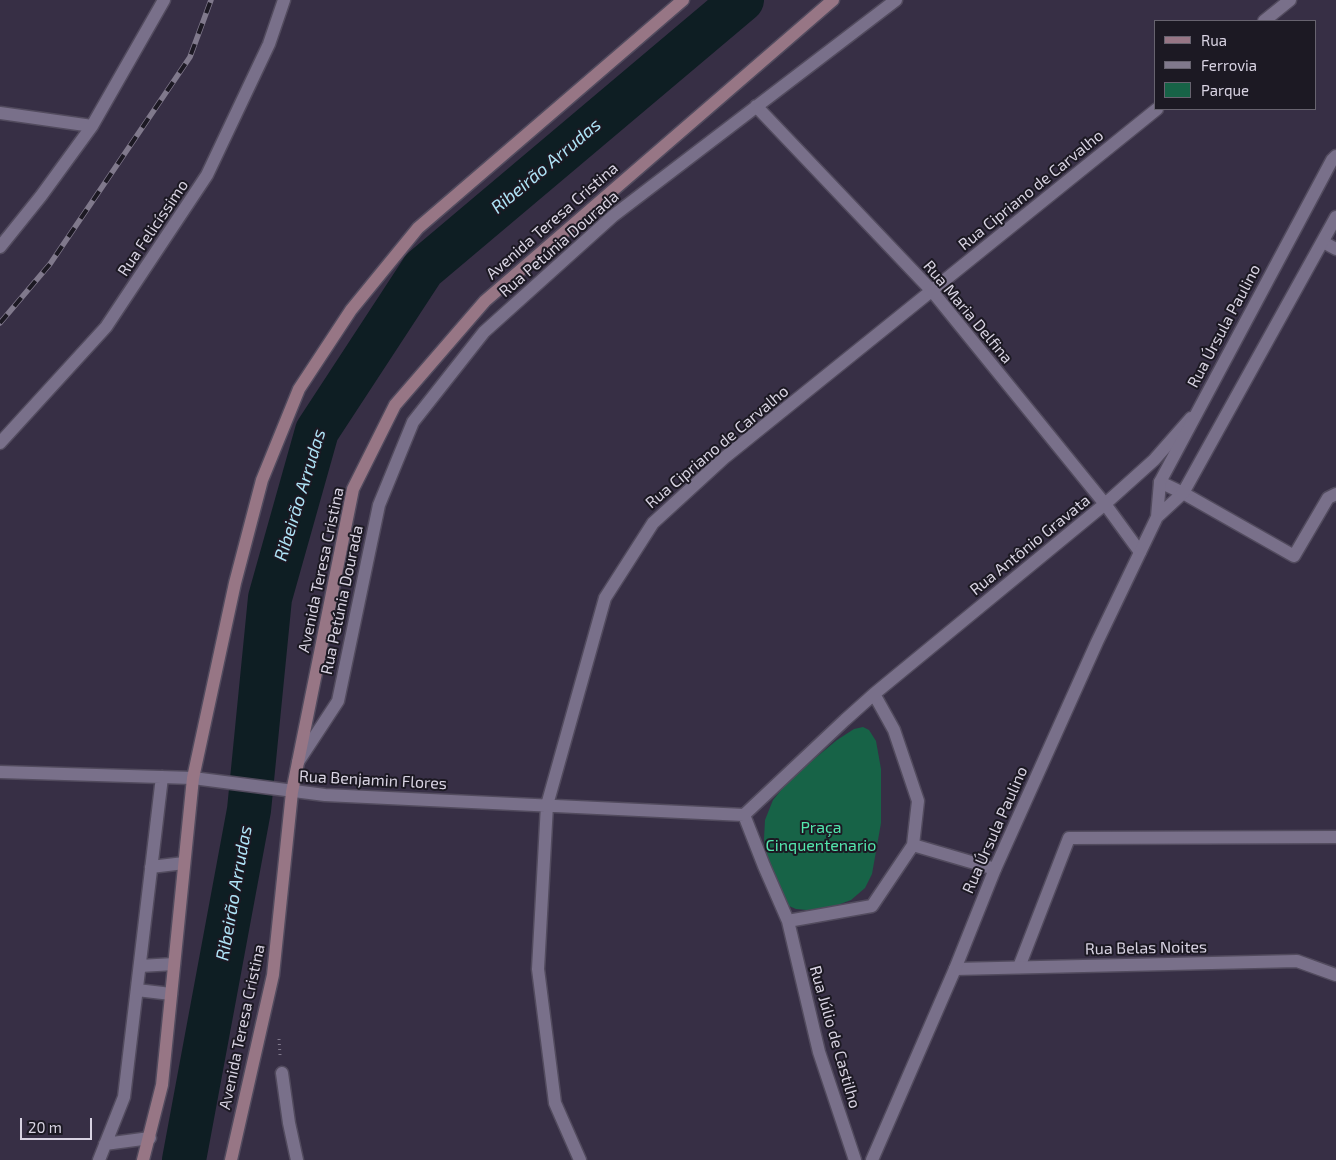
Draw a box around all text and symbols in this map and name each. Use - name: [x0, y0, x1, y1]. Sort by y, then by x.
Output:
- legend: [1154, 20, 1316, 110]
- text: Rua: [1201, 31, 1227, 49]
- text: Ferrovia: [1201, 56, 1257, 74]
- text: Parque: [1201, 81, 1249, 99]
- water label: Ribeirão Arrudas: [487, 114, 605, 218]
- street label: Rua Cipriano de Carvalho: [955, 126, 1107, 254]
- street label: Avenida Teresa Cristina: [482, 158, 622, 284]
- street label: Rua Felicíssimo: [114, 176, 192, 280]
- street label: Rua Petúnia Dourada: [495, 187, 623, 301]
- street label: Rua Maria Delfina: [919, 257, 1017, 367]
- street label: Rua Úrsula Paulino: [1183, 261, 1265, 391]
- street label: Rua Cipriano de Carvalho: [642, 382, 792, 512]
- water label: Ribeirão Arrudas: [270, 426, 330, 564]
- street label: Avenida Teresa Cristina: [294, 486, 348, 654]
- street label: Rua Antônio Gravata: [966, 491, 1094, 599]
- street label: Rua Petúnia Dourada: [317, 524, 367, 676]
- street label: Rua Úrsula Paulino: [958, 763, 1032, 897]
- street label: Rua Benjamin Flores: [299, 767, 447, 793]
- park label: Praça Cinquentenario: [766, 818, 876, 856]
- water label: Ribeirão Arrudas: [211, 824, 257, 962]
- street label: Rua Belas Noites: [1085, 937, 1207, 959]
- street label: Avenida Teresa Cristina: [215, 943, 269, 1111]
- street label: Rua Júlio de Castilho: [805, 963, 865, 1111]
- scale bar: [22, 1108, 95, 1140]
- text: 20 m: [28, 1118, 62, 1136]

